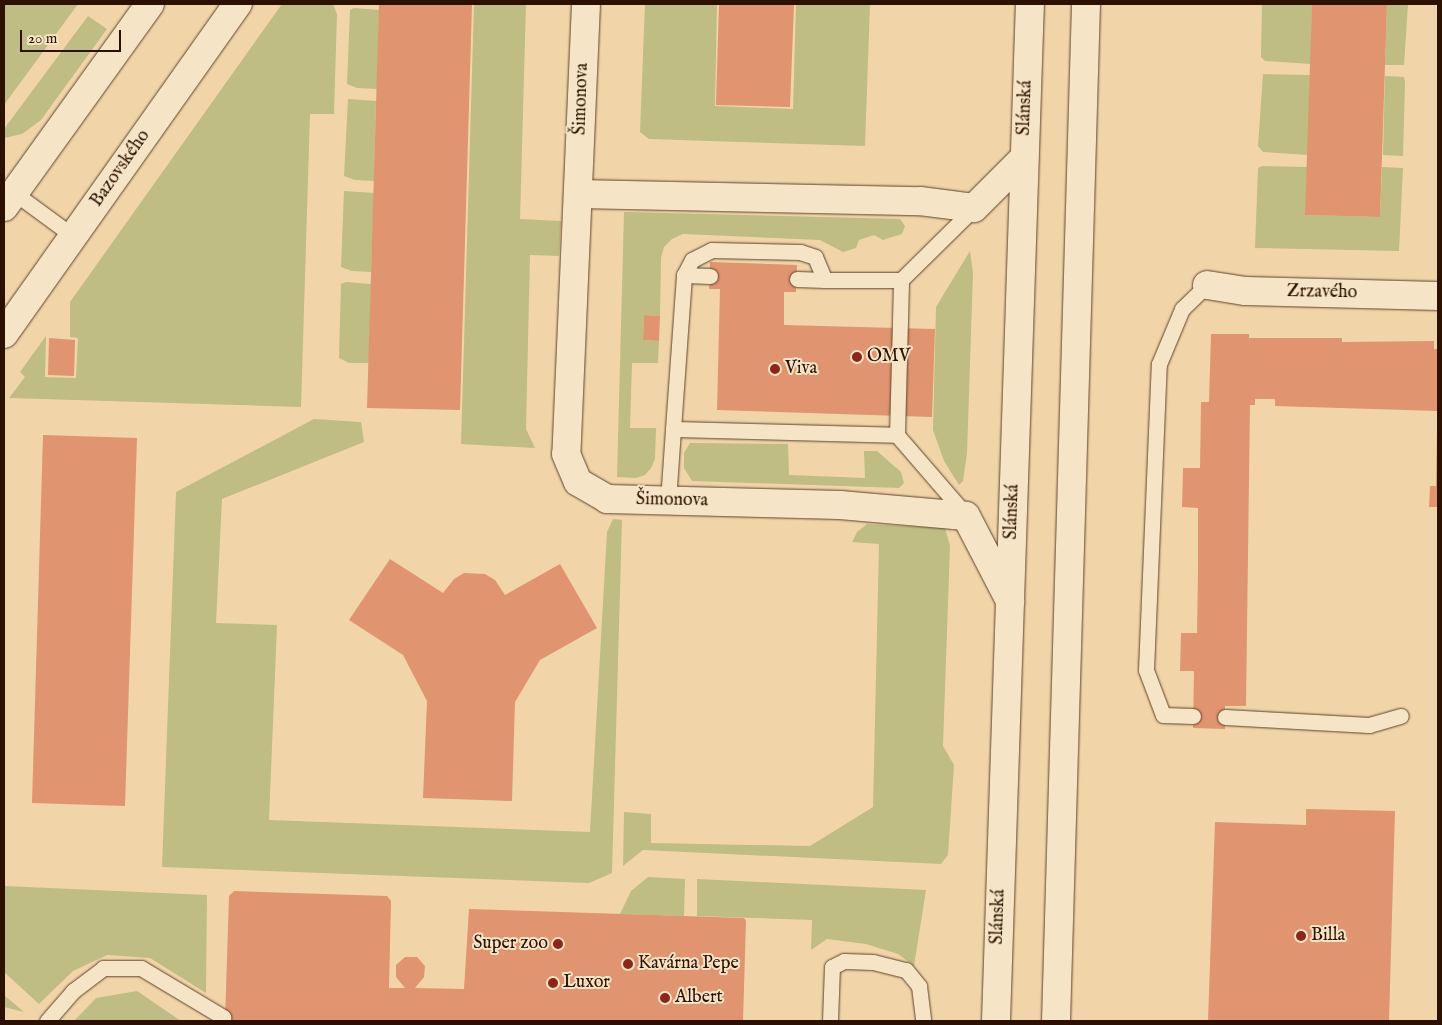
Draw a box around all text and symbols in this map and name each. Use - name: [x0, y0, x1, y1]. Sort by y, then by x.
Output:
- scale bar: [22, 20, 124, 52]
- text: 20 m: [28, 29, 57, 48]
- street label: Šimonova: [570, 62, 594, 136]
- street label: Slánská: [1014, 80, 1038, 136]
- street label: Bazovského: [87, 126, 155, 212]
- street label: Zrzavého: [1287, 282, 1357, 304]
- place label: OMV: [867, 346, 910, 368]
- marker: OMV: [851, 351, 863, 363]
- place label: Viva: [785, 358, 817, 380]
- marker: Viva: [769, 363, 781, 375]
- street label: Slánská: [1001, 484, 1025, 540]
- street label: Šimonova: [636, 490, 708, 512]
- street label: Slánská: [987, 889, 1011, 945]
- place label: Billa: [1311, 925, 1345, 947]
- marker: Billa: [1295, 930, 1307, 942]
- place label: Super zoo: [473, 933, 548, 955]
- marker: Super zoo: [552, 938, 564, 950]
- place label: Kavárna Pepe: [638, 953, 739, 975]
- marker: Kavárna Pepe: [622, 958, 634, 970]
- place label: Luxor: [563, 972, 610, 994]
- marker: Luxor: [547, 977, 559, 989]
- place label: Albert: [675, 987, 723, 1009]
- marker: Albert: [659, 992, 671, 1004]

